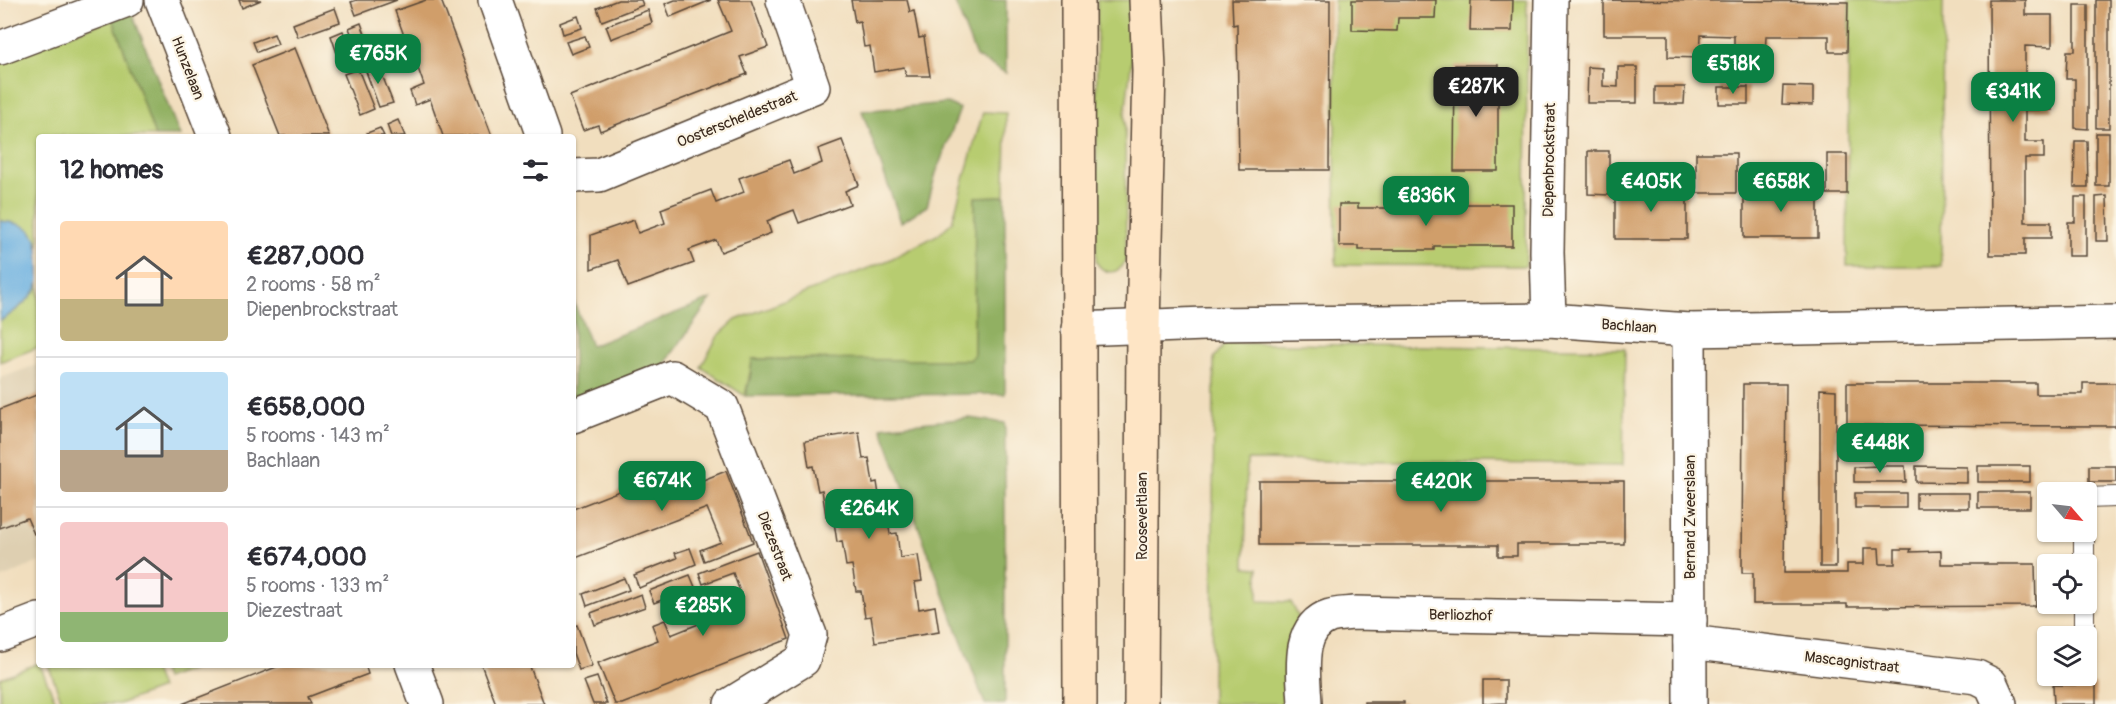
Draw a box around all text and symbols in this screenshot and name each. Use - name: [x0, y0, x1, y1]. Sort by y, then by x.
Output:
- street label: Hunzelaan: [167, 34, 208, 103]
- pin: €765K: [336, 34, 420, 85]
- text: €765K: [349, 41, 407, 66]
- pin: €518K: [1691, 44, 1775, 95]
- text: €518K: [1706, 51, 1760, 76]
- pin: €287K: [1434, 67, 1518, 118]
- pin: €341K: [1971, 72, 2055, 123]
- text: €287K: [1447, 74, 1505, 99]
- text: €341K: [1985, 79, 2041, 104]
- street label: Oosterscheldestraat: [674, 86, 801, 152]
- street label: Diepenbrockstraat: [1539, 102, 1560, 217]
- text: 12 homes: [60, 154, 163, 186]
- icon: filters: [519, 154, 552, 187]
- pin: €405K: [1609, 162, 1693, 213]
- pin: €658K: [1739, 162, 1823, 213]
- text: €405K: [1620, 169, 1682, 194]
- text: €658K: [1752, 169, 1810, 194]
- pin: €836K: [1384, 176, 1468, 227]
- text: €836K: [1397, 183, 1455, 208]
- text: €287,000: [246, 240, 364, 272]
- icon: home: [108, 245, 180, 317]
- text: 2 rooms · 58 m²: [246, 272, 381, 297]
- text: Diepenbrockstraat: [246, 297, 398, 322]
- street label: Bachlaan: [1601, 315, 1657, 338]
- text: €658,000: [246, 391, 365, 423]
- icon: home: [108, 396, 180, 468]
- text: 5 rooms · 143 m²: [246, 423, 390, 448]
- pin: €448K: [1838, 423, 1922, 474]
- text: €448K: [1851, 430, 1909, 455]
- text: Bachlaan: [246, 448, 320, 473]
- street label: Bernard Zweerslaan: [1681, 455, 1700, 579]
- pin: €674K: [620, 461, 704, 512]
- pin: €420K: [1399, 462, 1483, 513]
- text: €674K: [633, 468, 691, 493]
- text: €420K: [1410, 469, 1472, 494]
- street label: Rooseveltlaan: [1133, 472, 1152, 560]
- north arrow: [2037, 482, 2097, 542]
- map controls: [2037, 482, 2097, 686]
- pin: €264K: [827, 489, 911, 540]
- text: €264K: [839, 496, 899, 521]
- street label: Diezestraat: [753, 509, 797, 584]
- text: €674,000: [246, 541, 367, 573]
- icon: home: [108, 546, 180, 618]
- button: locate: [2037, 554, 2097, 614]
- text: 5 rooms · 133 m²: [246, 573, 389, 598]
- pin: €285K: [661, 586, 745, 637]
- text: €285K: [674, 593, 732, 618]
- text: Diezestraat: [246, 598, 342, 623]
- street label: Berliozhof: [1429, 605, 1493, 626]
- button: layers: [2037, 626, 2097, 686]
- street label: Mascagnistraat: [1803, 647, 1901, 678]

